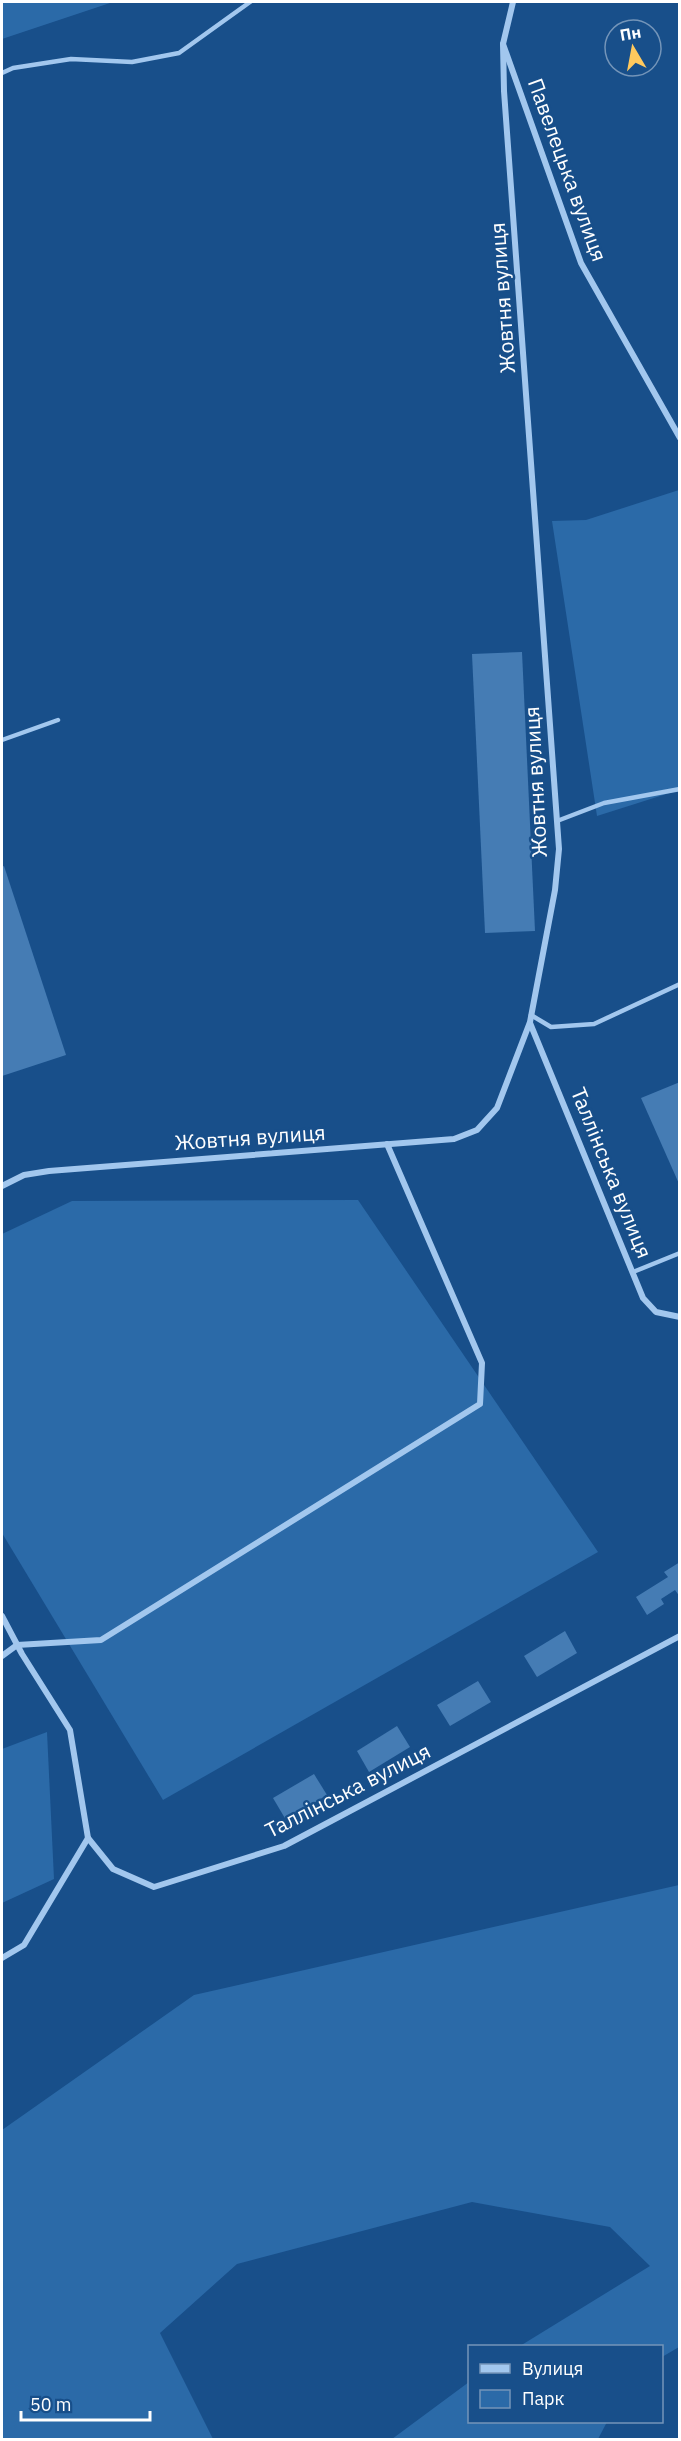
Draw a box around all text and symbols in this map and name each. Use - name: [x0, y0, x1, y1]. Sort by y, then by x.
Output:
- north arrow: [603, 18, 663, 78]
- text: Пн: [618, 22, 643, 45]
- street label: Павелецька вулиця: [522, 74, 614, 265]
- street label: Жовтня вулиця: [483, 222, 521, 375]
- street label: Жовтня вулиця: [517, 706, 553, 858]
- street label: Таллінська вулиця: [565, 1083, 659, 1262]
- street label: Жовтня вулиця: [173, 1118, 326, 1156]
- street label: Таллінська вулиця: [260, 1736, 435, 1844]
- legend: [468, 2345, 663, 2423]
- text: Вулиця: [522, 2357, 583, 2380]
- scale bar: [21, 2384, 150, 2422]
- text: Парк: [522, 2387, 565, 2410]
- text: 50 m: [30, 2393, 72, 2416]

